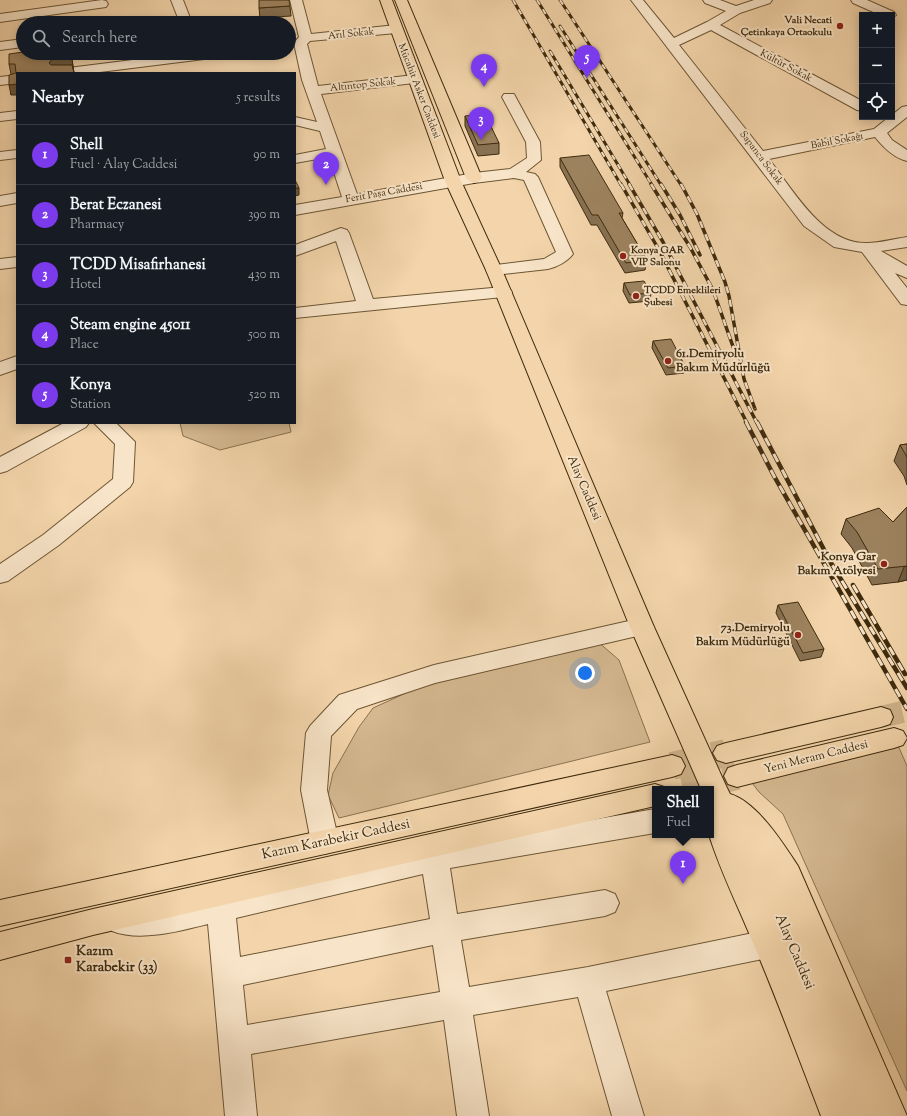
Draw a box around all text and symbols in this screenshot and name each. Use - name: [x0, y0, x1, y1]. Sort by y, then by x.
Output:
- map controls: [859, 12, 895, 120]
- button: +: [859, 12, 895, 48]
- place label: Vali Necati Çetinkaya Ortaokulu: [741, 13, 832, 40]
- search box: [16, 16, 296, 60]
- marker: Vali Necati Çetinkaya Ortaokulu: [835, 21, 845, 31]
- street label: Arıl Sokak: [327, 24, 375, 44]
- icon: search: [30, 27, 52, 49]
- text: Search here: [62, 28, 137, 49]
- street label: Mücahit Asker Caddesi: [394, 41, 444, 141]
- pin: 5: [574, 45, 600, 78]
- street label: Kültür Sokak: [757, 46, 815, 86]
- button: −: [859, 48, 895, 84]
- pin: 4: [471, 54, 497, 87]
- street label: Altıntop Sokak: [329, 74, 397, 96]
- button: locate: [859, 84, 895, 120]
- text: Nearby: [32, 86, 84, 110]
- text: 5 results: [236, 89, 280, 107]
- pin: 3: [468, 107, 494, 140]
- street label: Sapanca Sokak: [736, 128, 787, 189]
- street label: Babil Sokağı: [810, 129, 865, 153]
- text: Shell: [70, 135, 103, 156]
- text: 1: [43, 146, 47, 164]
- text: 90 m: [253, 146, 280, 164]
- pin: 2: [313, 152, 339, 185]
- text: Fuel · Alay Caddesi: [70, 156, 178, 174]
- street label: Ferit Paşa Caddesi: [344, 179, 424, 207]
- text: Berat Eczanesi: [70, 195, 161, 216]
- text: 2: [42, 206, 48, 224]
- text: 390 m: [248, 206, 280, 224]
- text: Pharmacy: [70, 216, 124, 234]
- place label: Konya GAR VIP Salonu: [630, 243, 685, 270]
- marker: Konya GAR VIP Salonu: [618, 251, 628, 261]
- text: TCDD Misafirhanesi: [70, 255, 206, 276]
- text: 3: [42, 266, 48, 284]
- text: 430 m: [248, 266, 280, 284]
- text: Hotel: [70, 276, 101, 294]
- place label: TCDD Emeklileri Şubesi: [643, 283, 721, 310]
- marker: TCDD Emeklileri Şubesi: [631, 291, 641, 301]
- text: Steam engine 45011: [70, 315, 190, 336]
- text: 4: [42, 326, 48, 344]
- text: 500 m: [248, 326, 280, 344]
- text: Place: [70, 336, 99, 354]
- place label: 61.Demiryolu Bakım Müdürlüğü: [675, 345, 770, 377]
- marker: 61.Demiryolu Bakım Müdürlüğü: [663, 356, 673, 366]
- text: Konya: [70, 375, 111, 396]
- text: 5: [43, 386, 47, 404]
- text: 520 m: [249, 386, 280, 404]
- text: Station: [70, 396, 111, 414]
- street label: Alay Caddesi: [562, 453, 606, 524]
- place label: Konya Gar Bakım Atölyesi: [797, 548, 877, 580]
- marker: Konya Gar Bakım Atölyesi: [879, 559, 889, 569]
- place label: 73.Demiryolu Bakım Müdürlüğü: [695, 619, 790, 651]
- marker: 73.Demiryolu Bakım Müdürlüğü: [793, 630, 803, 640]
- your location: [575, 663, 595, 683]
- street label: Yeni Meram Caddesi: [762, 735, 871, 779]
- popup: [652, 786, 714, 838]
- text: Shell: [667, 793, 699, 814]
- text: Fuel: [667, 814, 691, 832]
- street label: Kazım Karabekir Caddesi: [260, 815, 412, 865]
- pin: 1: [670, 851, 696, 884]
- street label: Alay Caddesi: [769, 911, 819, 993]
- place label: Kazım Karabekir (33): [76, 942, 158, 978]
- marker: Kazım Karabekir (33): [63, 955, 73, 965]

